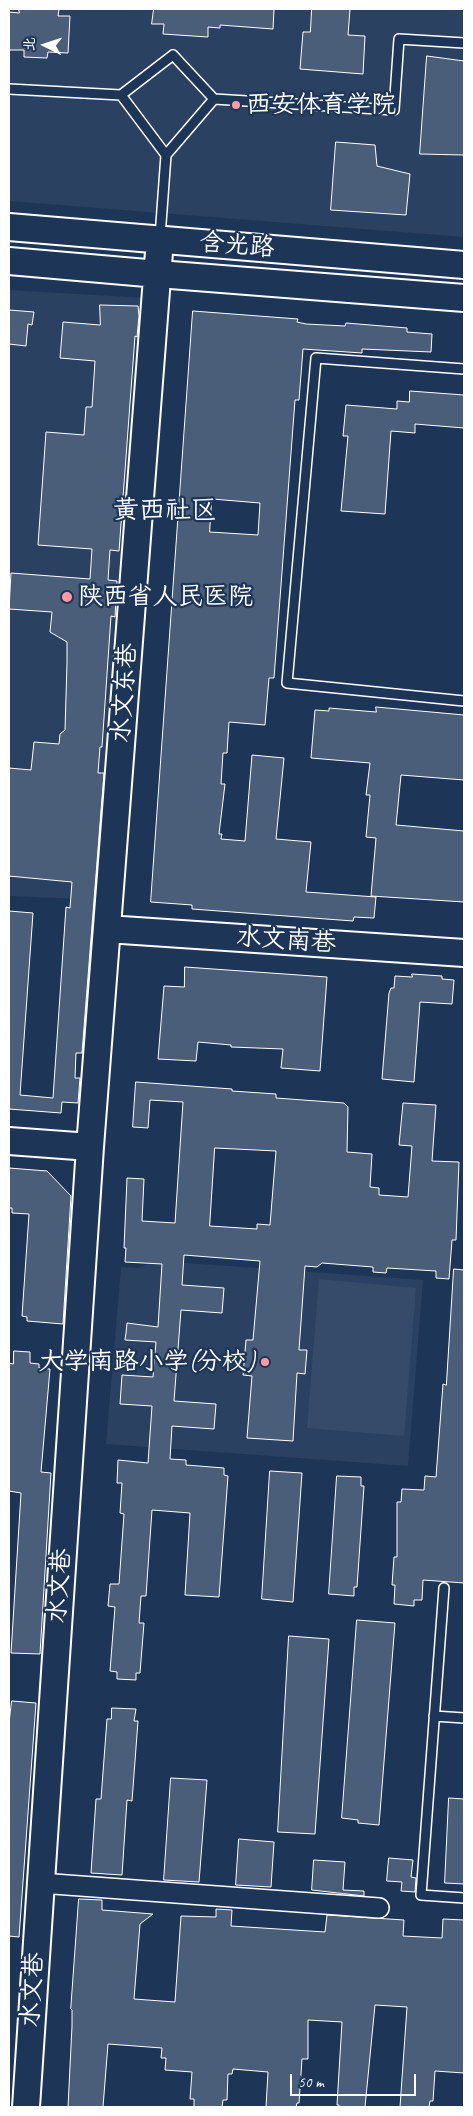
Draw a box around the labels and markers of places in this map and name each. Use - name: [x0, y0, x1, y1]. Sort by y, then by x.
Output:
- place label: 西安体育学院: [246, 90, 396, 120]
- marker: 西安体育学院: [230, 99, 242, 111]
- place label: 陕西省人民医院: [78, 582, 253, 612]
- marker: 陕西省人民医院: [60, 590, 74, 604]
- place label: 大学南路小学(分校): [39, 1347, 255, 1377]
- marker: 大学南路小学(分校): [259, 1356, 271, 1368]

